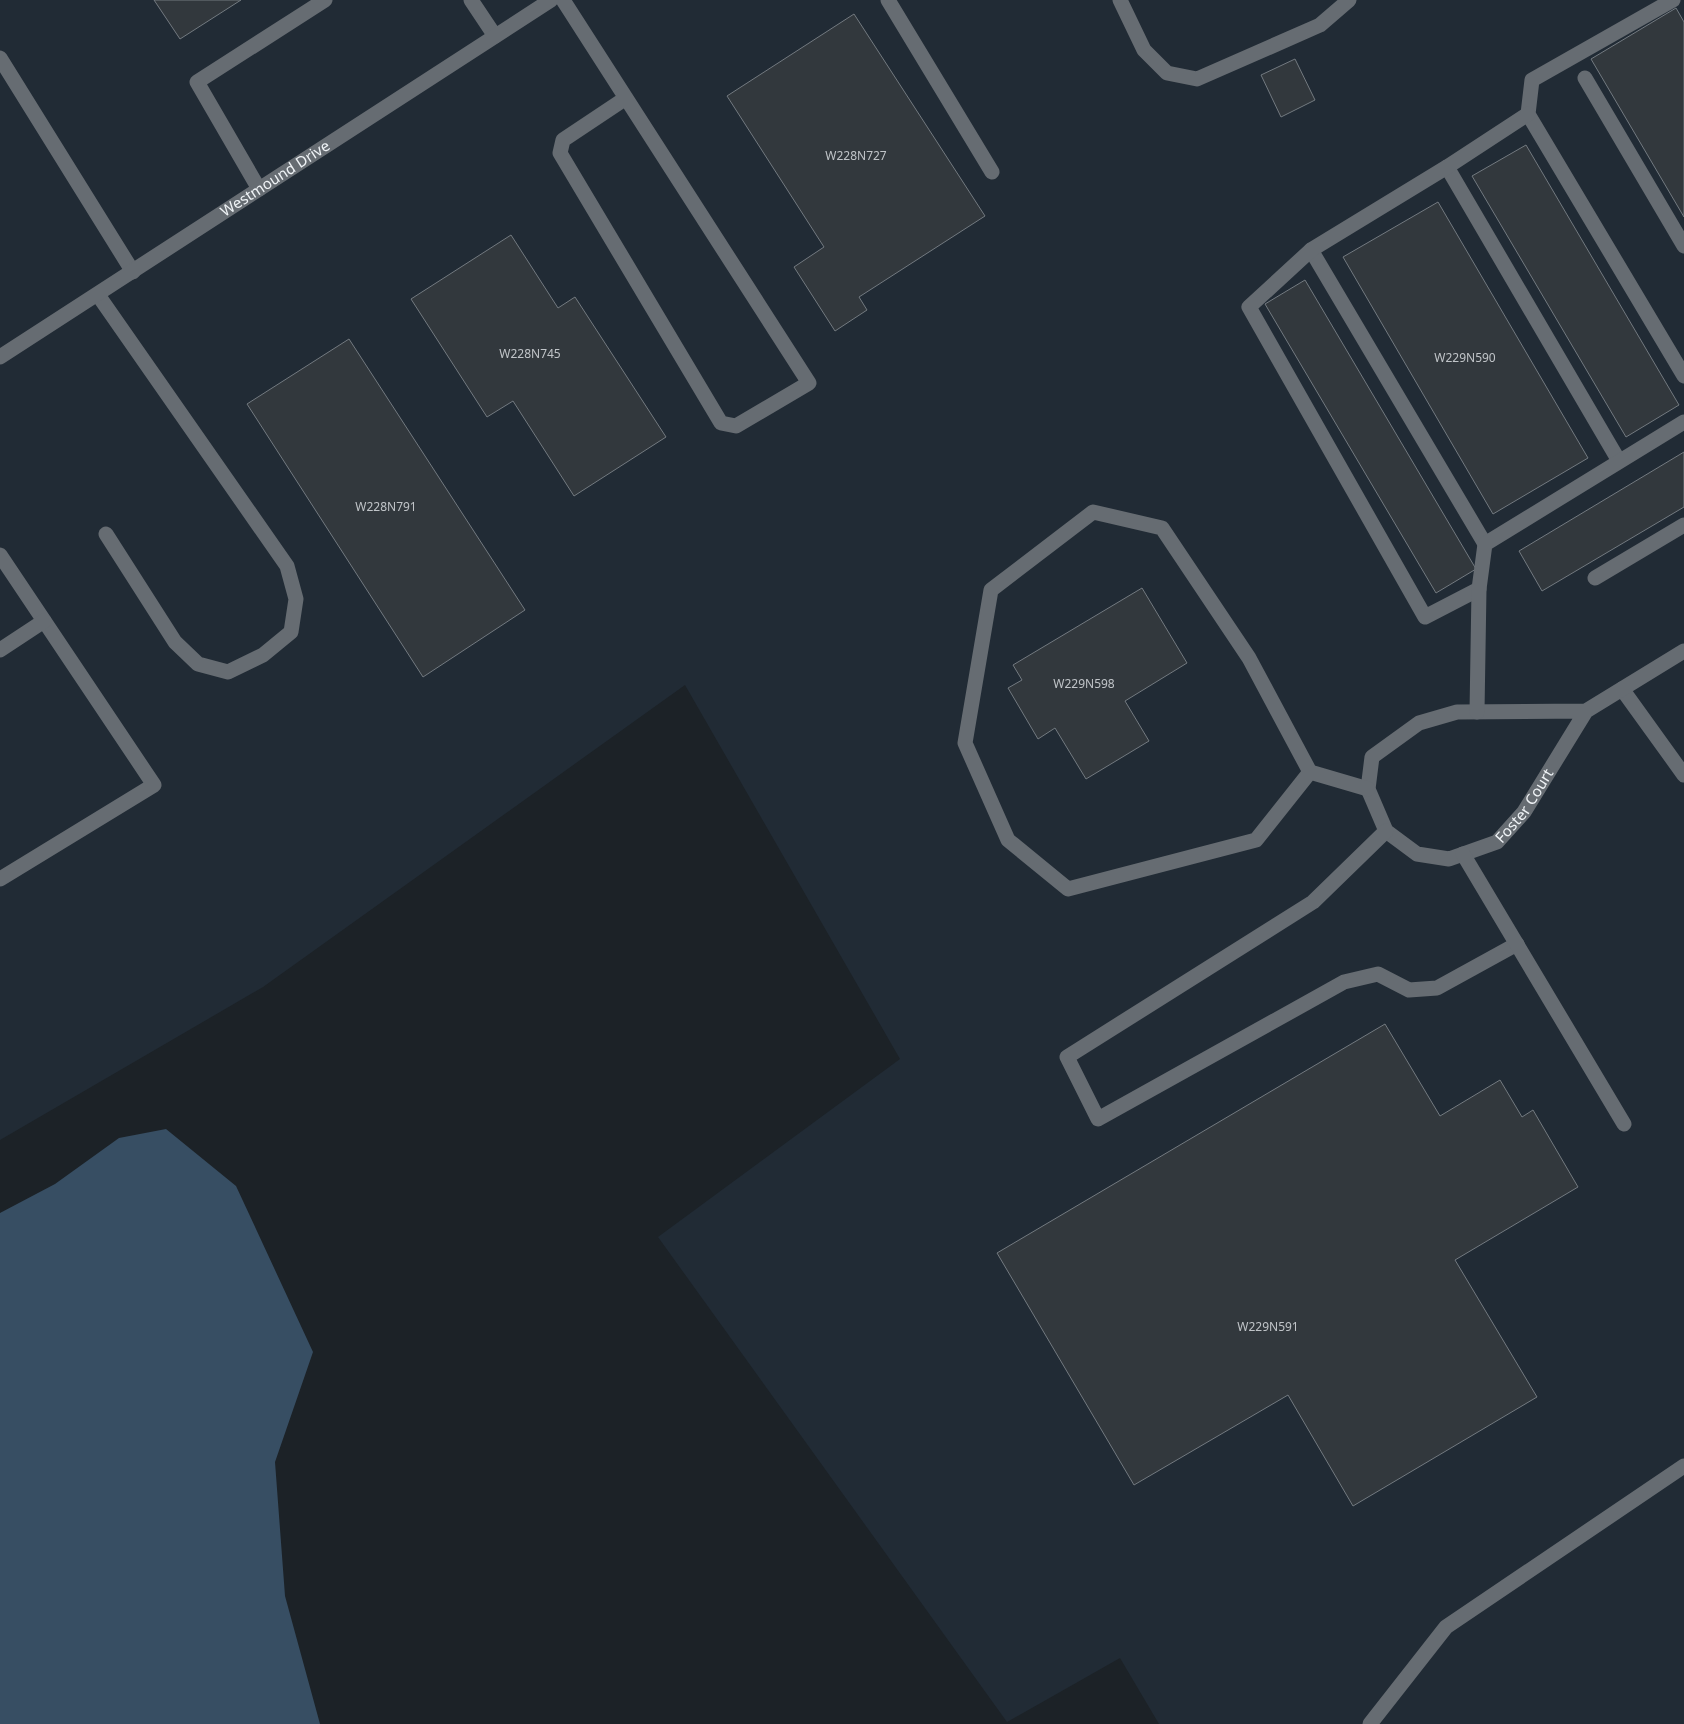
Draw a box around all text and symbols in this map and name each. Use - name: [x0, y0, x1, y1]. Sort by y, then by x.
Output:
- street label: Westmound Drive: [216, 135, 333, 221]
- house number: W228N727: [825, 147, 887, 164]
- house number: W228N745: [499, 345, 561, 362]
- house number: W229N590: [1434, 349, 1496, 366]
- house number: W228N791: [355, 498, 417, 515]
- house number: W229N598: [1053, 675, 1115, 692]
- street label: Foster Court: [1490, 764, 1558, 847]
- house number: W229N591: [1237, 1318, 1299, 1335]

